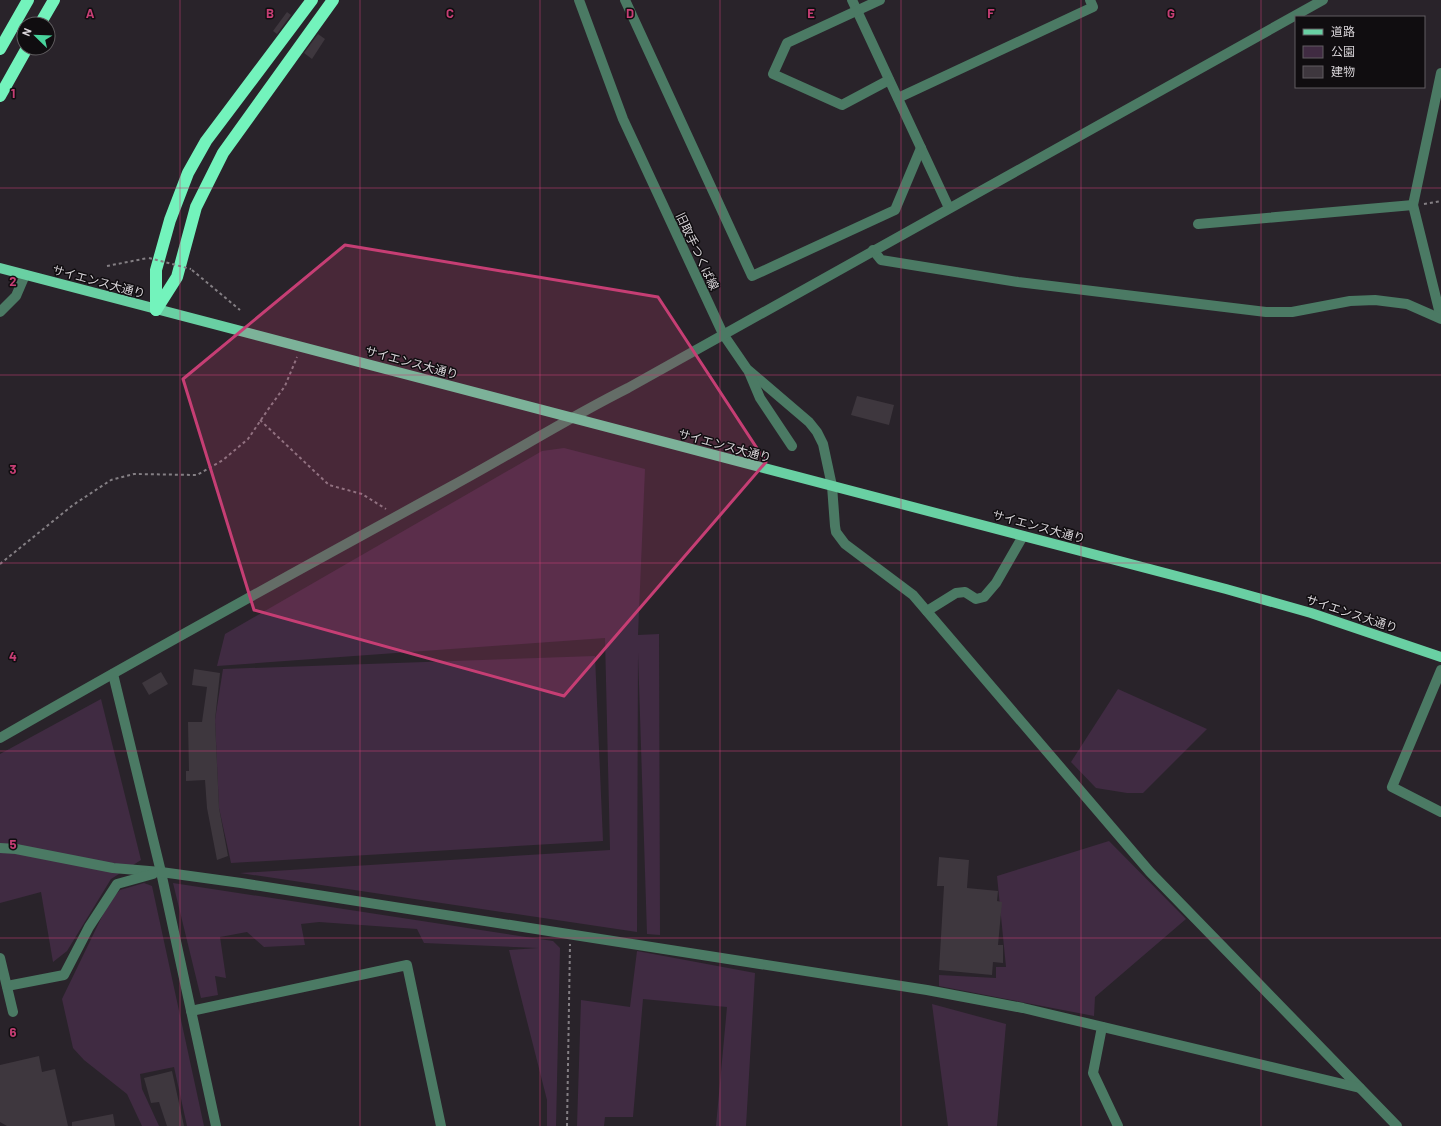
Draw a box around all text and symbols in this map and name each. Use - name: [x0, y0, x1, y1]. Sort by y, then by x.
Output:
- text: A: [86, 5, 95, 21]
- text: B: [266, 5, 274, 21]
- text: C: [446, 5, 454, 21]
- text: D: [626, 5, 634, 21]
- text: E: [807, 5, 815, 21]
- text: F: [987, 5, 995, 21]
- text: G: [1167, 5, 1175, 21]
- north arrow: [16, 16, 56, 56]
- legend: [1295, 16, 1425, 88]
- text: 道路: [1331, 24, 1355, 38]
- text: N: [19, 26, 34, 38]
- text: 公園: [1331, 44, 1355, 58]
- text: 建物: [1331, 64, 1355, 78]
- text: 1: [11, 85, 15, 101]
- street label: 旧取手つくば線: [674, 210, 722, 292]
- street label: サイエンス大通り: [51, 262, 147, 300]
- text: 2: [9, 273, 17, 289]
- street label: サイエンス大通り: [364, 343, 460, 381]
- street label: サイエンス大通り: [677, 426, 773, 464]
- text: 3: [9, 461, 17, 477]
- street label: サイエンス大通り: [991, 507, 1087, 545]
- street label: サイエンス大通り: [1304, 592, 1400, 634]
- text: 4: [9, 648, 17, 664]
- text: 5: [9, 836, 17, 852]
- text: 6: [10, 1024, 17, 1040]

